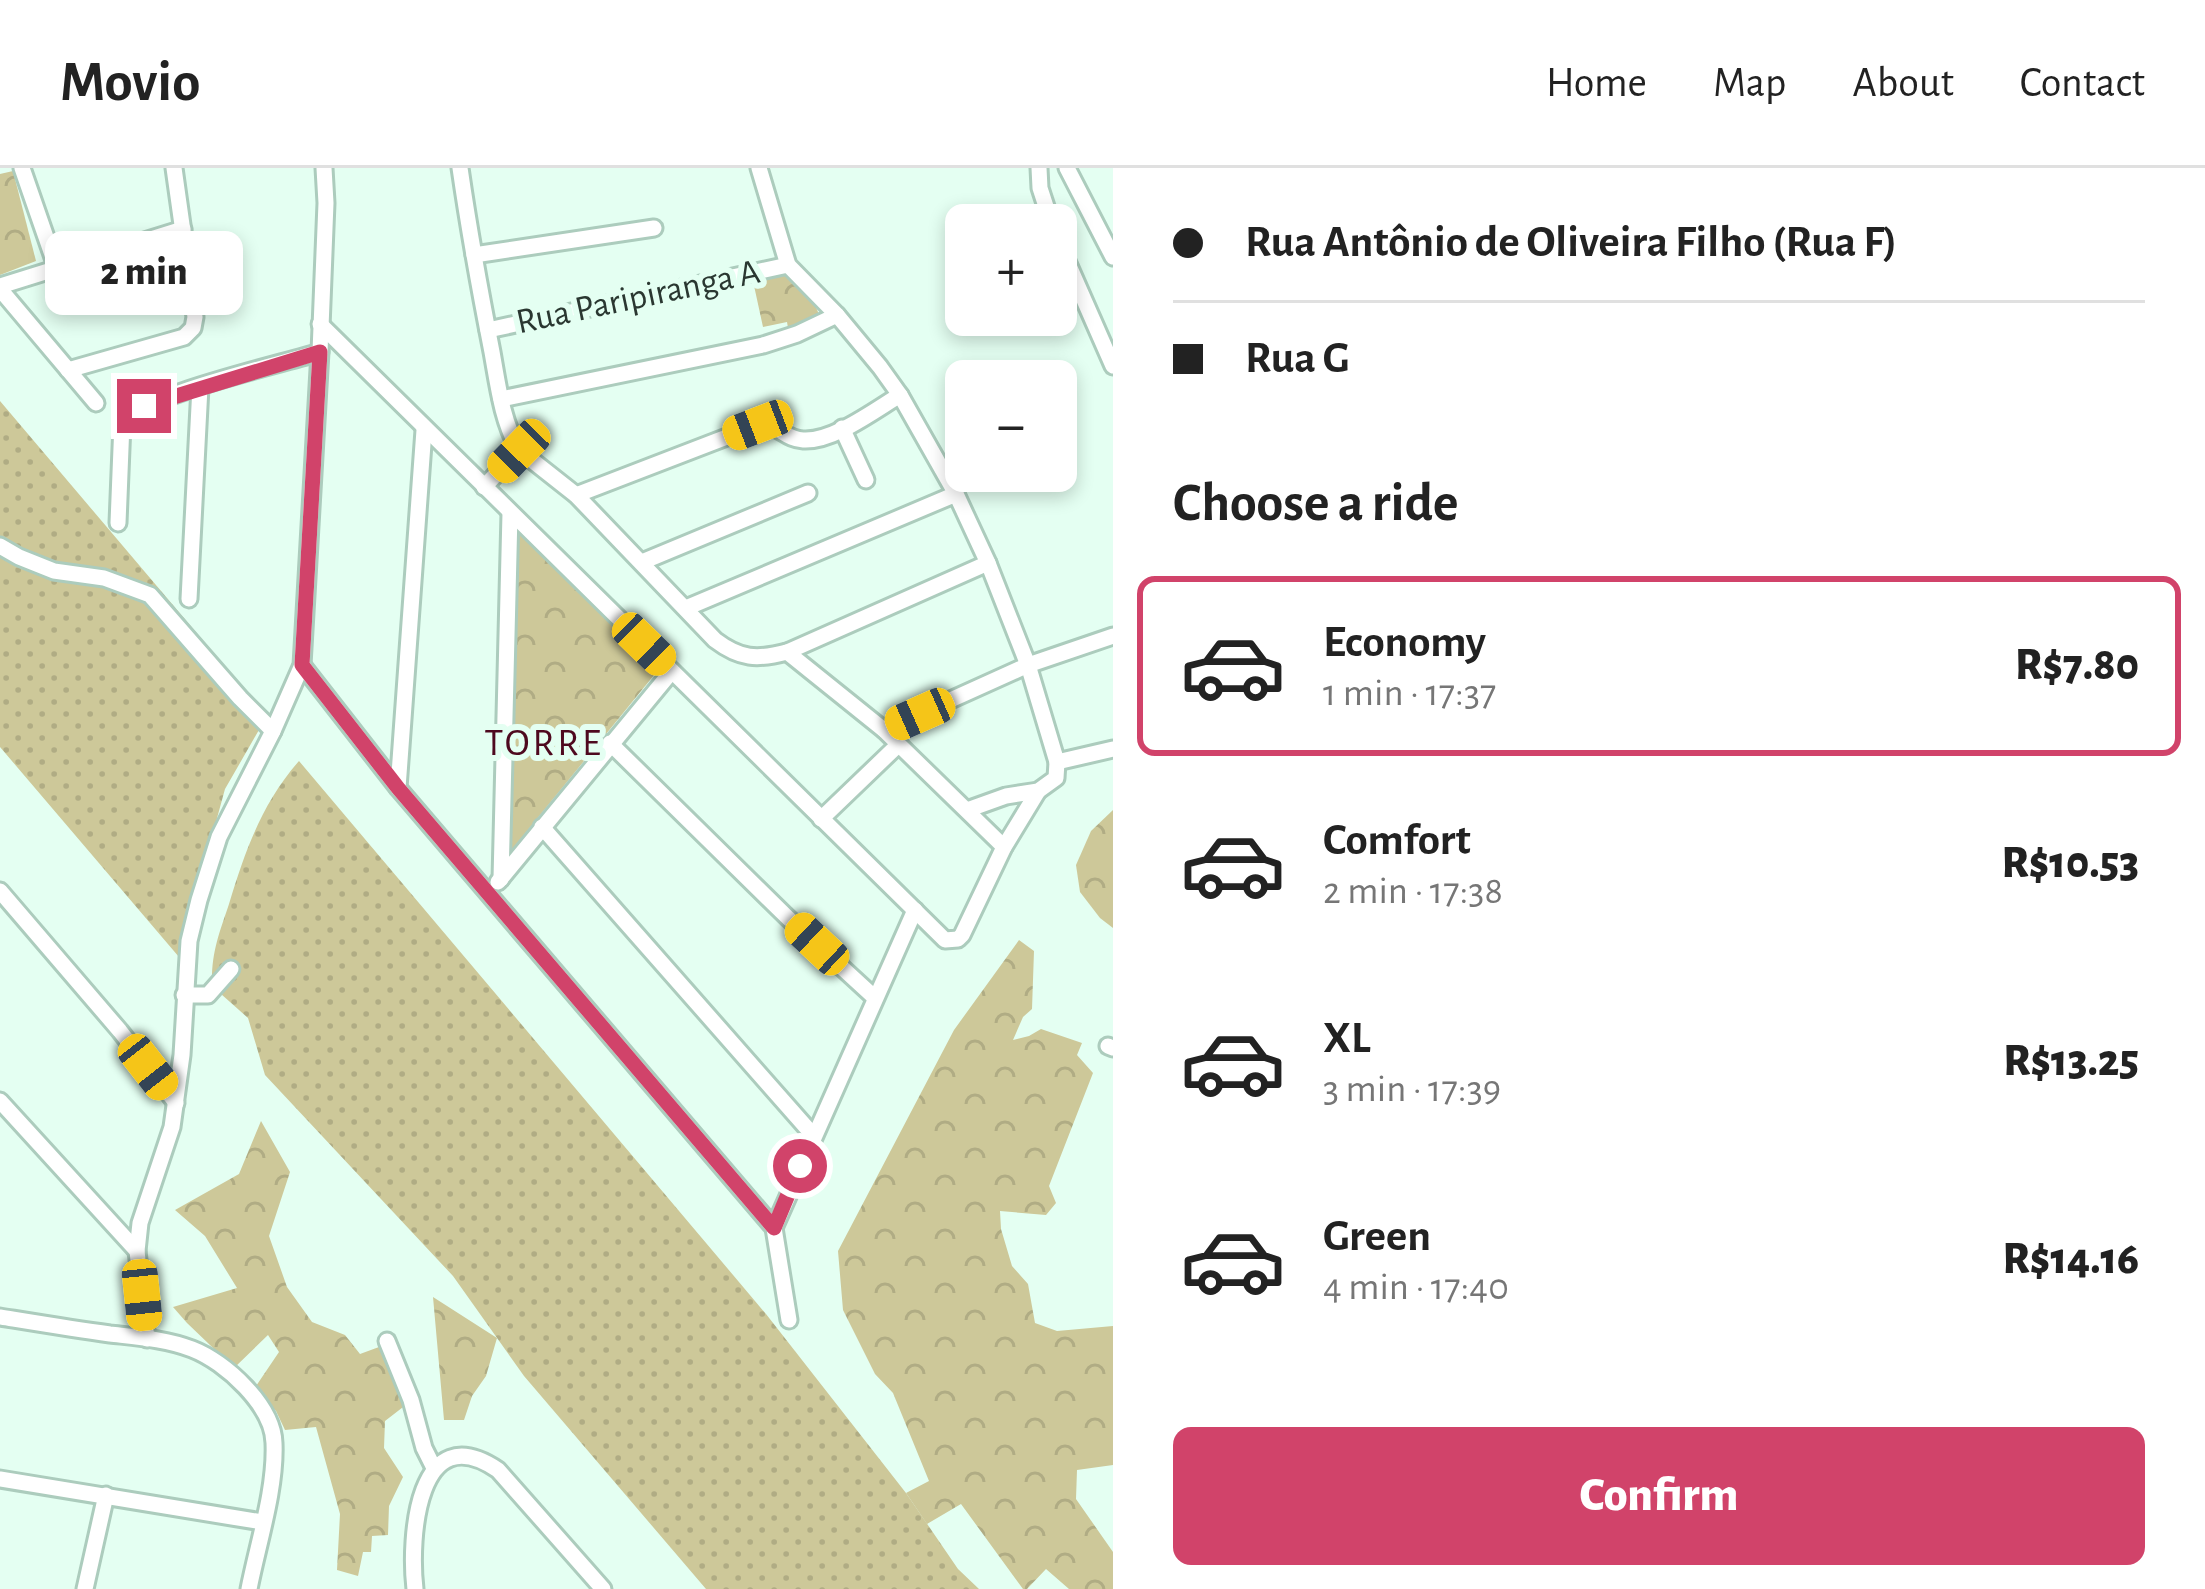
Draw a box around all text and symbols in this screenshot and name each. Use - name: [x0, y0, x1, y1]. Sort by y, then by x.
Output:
- text: Movio: [60, 54, 200, 111]
- text: Home: [1546, 62, 1647, 104]
- text: Map: [1713, 62, 1786, 104]
- text: About: [1852, 62, 1954, 104]
- text: Contact: [2020, 62, 2145, 104]
- map controls: [945, 204, 1077, 492]
- button: +: [945, 204, 1077, 336]
- text: Rua Antônio de Oliveira Filho (Rua F): [1245, 220, 1897, 265]
- callout: 2 min: [45, 232, 243, 316]
- text: 2 min: [100, 253, 188, 292]
- street label: Rua Paripiranga A: [513, 254, 763, 340]
- text: Rua G: [1245, 336, 1350, 381]
- button: −: [945, 360, 1077, 492]
- route end: [117, 379, 171, 433]
- car: [718, 395, 798, 455]
- car: [481, 413, 557, 489]
- text: Choose a ride: [1173, 477, 1459, 531]
- car: [606, 606, 682, 682]
- icon: car: [1179, 612, 1287, 720]
- text: Economy: [1323, 620, 1486, 665]
- text: R$7.80: [2015, 643, 2139, 688]
- text: 1 min · 17:37: [1323, 674, 1496, 713]
- car: [880, 683, 960, 745]
- district label: TORRE: [484, 724, 604, 763]
- icon: car: [1179, 810, 1287, 918]
- text: Comfort: [1323, 818, 1471, 863]
- text: R$10.53: [2001, 841, 2139, 886]
- text: 2 min · 17:38: [1323, 872, 1503, 911]
- car: [778, 906, 856, 982]
- icon: car: [1179, 1008, 1287, 1116]
- text: XL: [1323, 1016, 1371, 1061]
- car: [112, 1028, 184, 1106]
- text: R$13.25: [2003, 1039, 2139, 1084]
- text: 3 min · 17:39: [1323, 1070, 1501, 1109]
- route start: [773, 1139, 827, 1193]
- icon: car: [1179, 1206, 1287, 1314]
- text: Green: [1323, 1214, 1431, 1259]
- text: R$14.16: [2003, 1237, 2139, 1282]
- car: [120, 1257, 164, 1333]
- text: 4 min · 17:40: [1323, 1268, 1509, 1307]
- button: Confirm: [1173, 1427, 2145, 1565]

